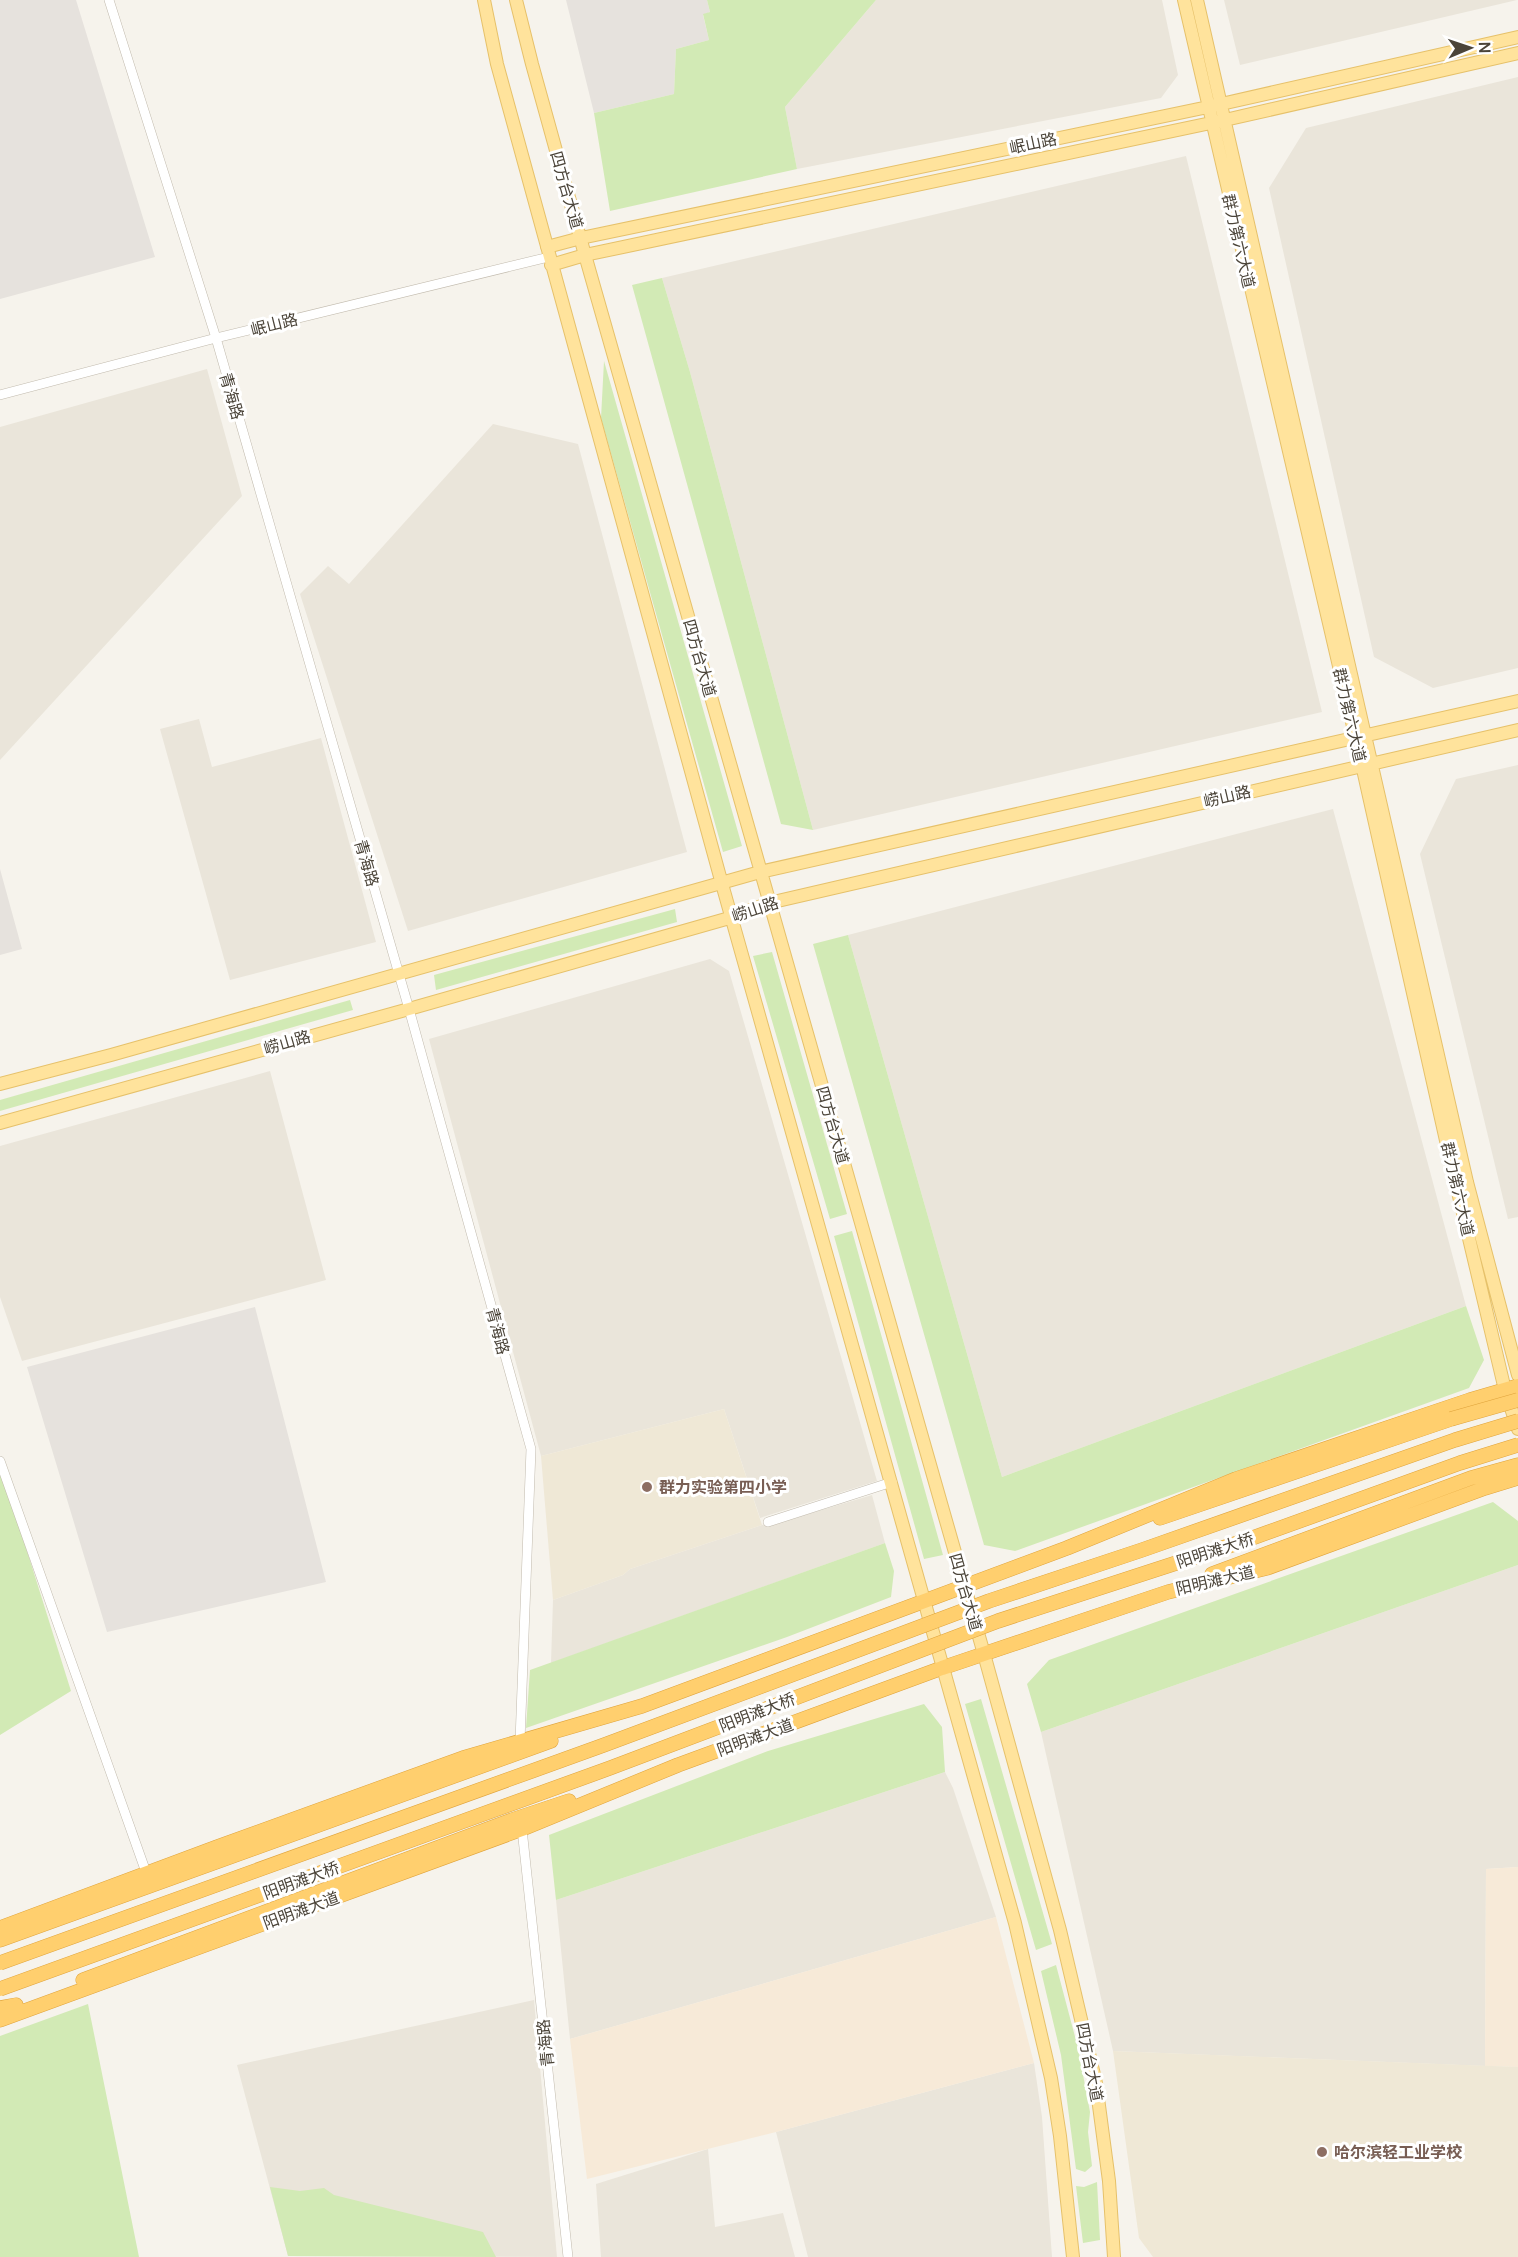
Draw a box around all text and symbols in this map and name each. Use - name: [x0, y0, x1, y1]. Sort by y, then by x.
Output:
- north arrow: [1440, 18, 1500, 78]
- text: N: [1474, 41, 1496, 54]
- street label: 岷山路: [1007, 127, 1059, 159]
- street label: 四方台大道: [545, 149, 589, 231]
- street label: 群力第六大道: [1217, 192, 1261, 290]
- street label: 岷山路: [248, 308, 300, 340]
- street label: 青海路: [215, 370, 249, 422]
- street label: 四方台大道: [678, 617, 722, 699]
- street label: 群力第六大道: [1328, 666, 1372, 764]
- street label: 崂山路: [1201, 780, 1253, 812]
- street label: 青海路: [350, 837, 384, 889]
- street label: 崂山路: [729, 891, 781, 927]
- street label: 崂山路: [261, 1025, 313, 1059]
- street label: 四方台大道: [811, 1084, 855, 1166]
- street label: 群力第六大道: [1436, 1140, 1480, 1238]
- street label: 青海路: [481, 1305, 515, 1357]
- place label: 群力实验第四小学: [659, 1476, 787, 1498]
- marker: 群力实验第四小学: [640, 1480, 654, 1494]
- street label: 阳明滩大桥: [1174, 1527, 1256, 1573]
- street label: 四方台大道: [944, 1551, 988, 1633]
- street label: 阳明滩大道: [1174, 1560, 1256, 1600]
- street label: 阳明滩大桥: [716, 1687, 798, 1737]
- street label: 阳明滩大道: [714, 1713, 796, 1761]
- street label: 阳明滩大桥: [260, 1856, 342, 1904]
- street label: 阳明滩大道: [260, 1886, 342, 1934]
- street label: 青海路: [532, 2018, 558, 2068]
- street label: 四方台大道: [1072, 2021, 1108, 2103]
- place label: 哈尔滨轻工业学校: [1334, 2141, 1463, 2163]
- marker: 哈尔滨轻工业学校: [1315, 2145, 1329, 2159]

